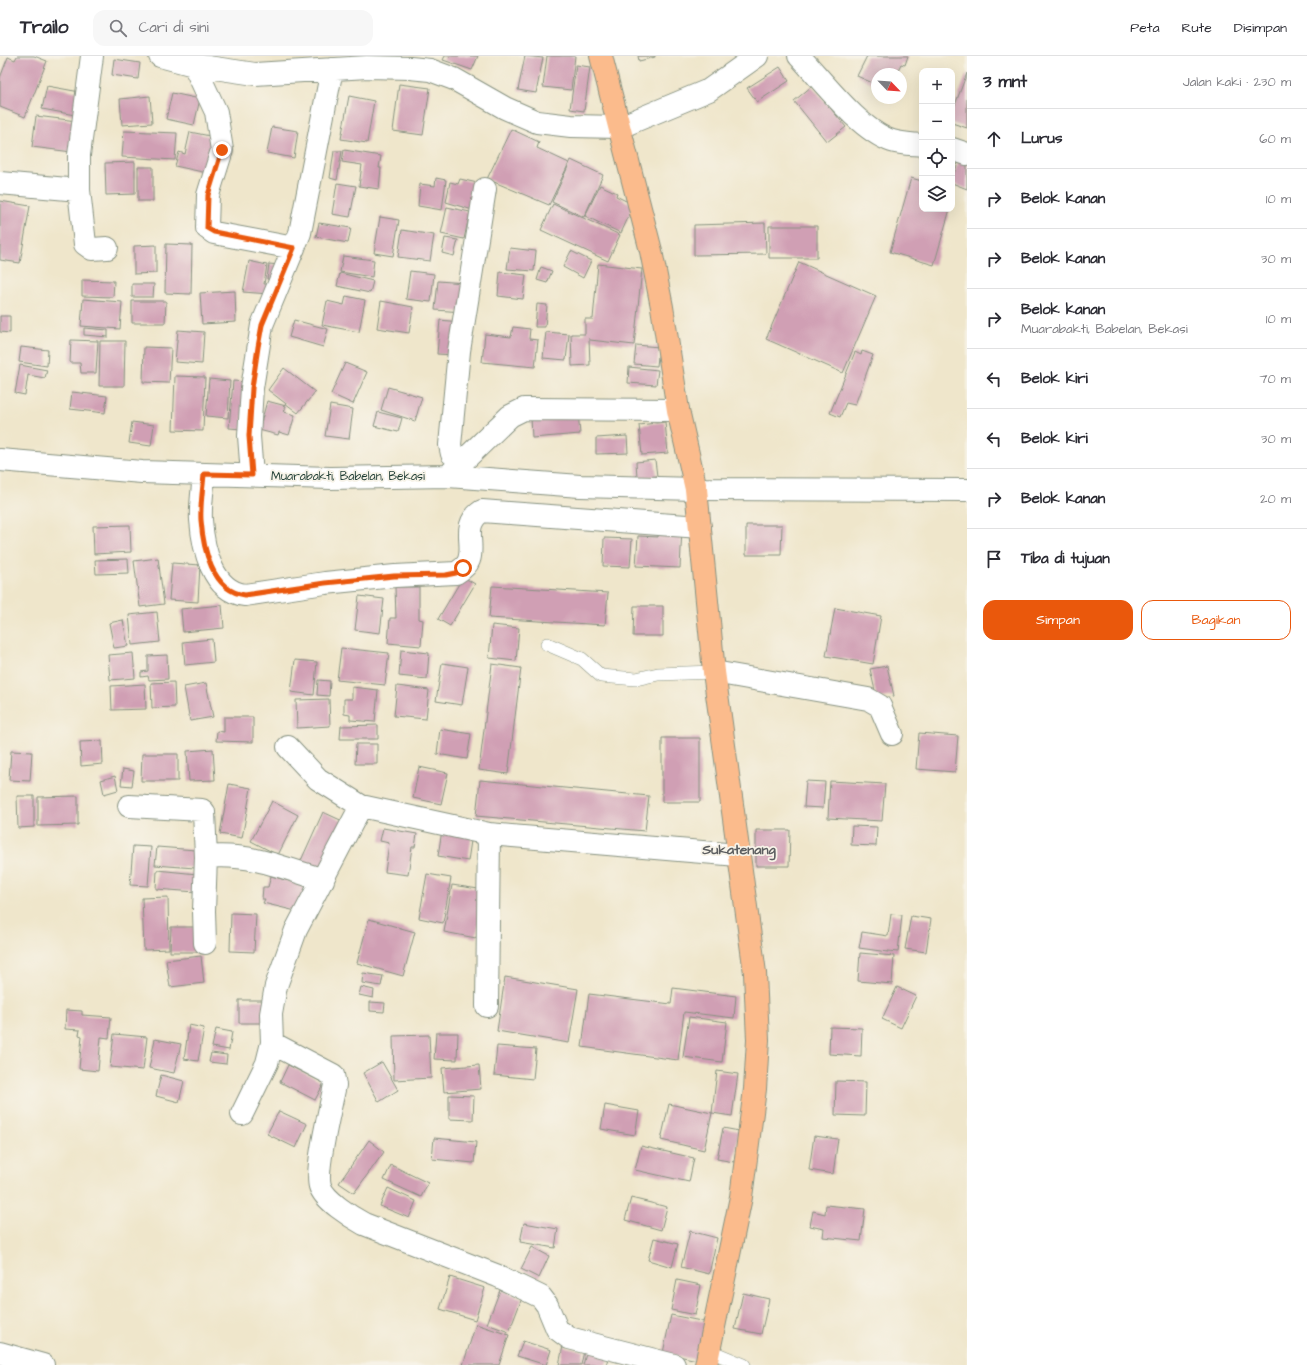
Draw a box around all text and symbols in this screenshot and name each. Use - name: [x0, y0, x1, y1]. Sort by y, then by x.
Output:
- search box: [93, 10, 373, 46]
- text: Trailo: [20, 14, 69, 41]
- icon: search: [107, 17, 129, 39]
- text: Cari di sini: [139, 17, 209, 38]
- text: Peta: [1130, 18, 1160, 38]
- text: Rute: [1182, 18, 1212, 38]
- text: Disimpan: [1234, 18, 1287, 38]
- north arrow: [871, 68, 907, 104]
- map controls: [919, 68, 955, 212]
- button: +: [919, 68, 955, 104]
- text: 3 mnt: [983, 70, 1027, 94]
- text: Jalan kaki · 230 m: [1183, 73, 1291, 91]
- button: −: [919, 104, 955, 140]
- icon: ahead: [983, 128, 1005, 150]
- text: Lurus: [1021, 128, 1062, 149]
- text: 60 m: [1259, 130, 1291, 148]
- button: locate: [919, 140, 955, 176]
- route end: [213, 141, 231, 159]
- button: layers: [919, 176, 955, 212]
- icon: right: [983, 188, 1005, 210]
- text: Belok kanan: [1021, 188, 1105, 209]
- text: 10 m: [1266, 190, 1291, 208]
- icon: right: [983, 248, 1005, 270]
- text: Belok kanan: [1021, 248, 1105, 269]
- text: 30 m: [1261, 250, 1291, 268]
- text: Belok kanan: [1021, 299, 1105, 320]
- icon: right: [983, 308, 1005, 330]
- text: 10 m: [1266, 310, 1291, 328]
- text: Muarabakti, Babelan, Bekasi: [1021, 320, 1188, 338]
- icon: left: [983, 368, 1005, 390]
- text: Belok kiri: [1021, 368, 1088, 389]
- text: 70 m: [1259, 370, 1291, 388]
- icon: left: [983, 428, 1005, 450]
- text: Belok kiri: [1021, 428, 1088, 449]
- text: 30 m: [1261, 430, 1291, 448]
- street label: Muarabakti, Babelan, Bekasi: [271, 468, 425, 485]
- icon: right: [983, 488, 1005, 510]
- text: Belok kanan: [1021, 488, 1105, 509]
- text: 20 m: [1260, 490, 1291, 508]
- icon: arrive: [983, 548, 1005, 570]
- text: Tiba di tujuan: [1021, 548, 1110, 569]
- route start: [454, 559, 472, 577]
- button: Simpan: [983, 600, 1133, 640]
- button: Bagikan: [1141, 600, 1291, 640]
- district label: Sukatenang: [701, 840, 776, 861]

